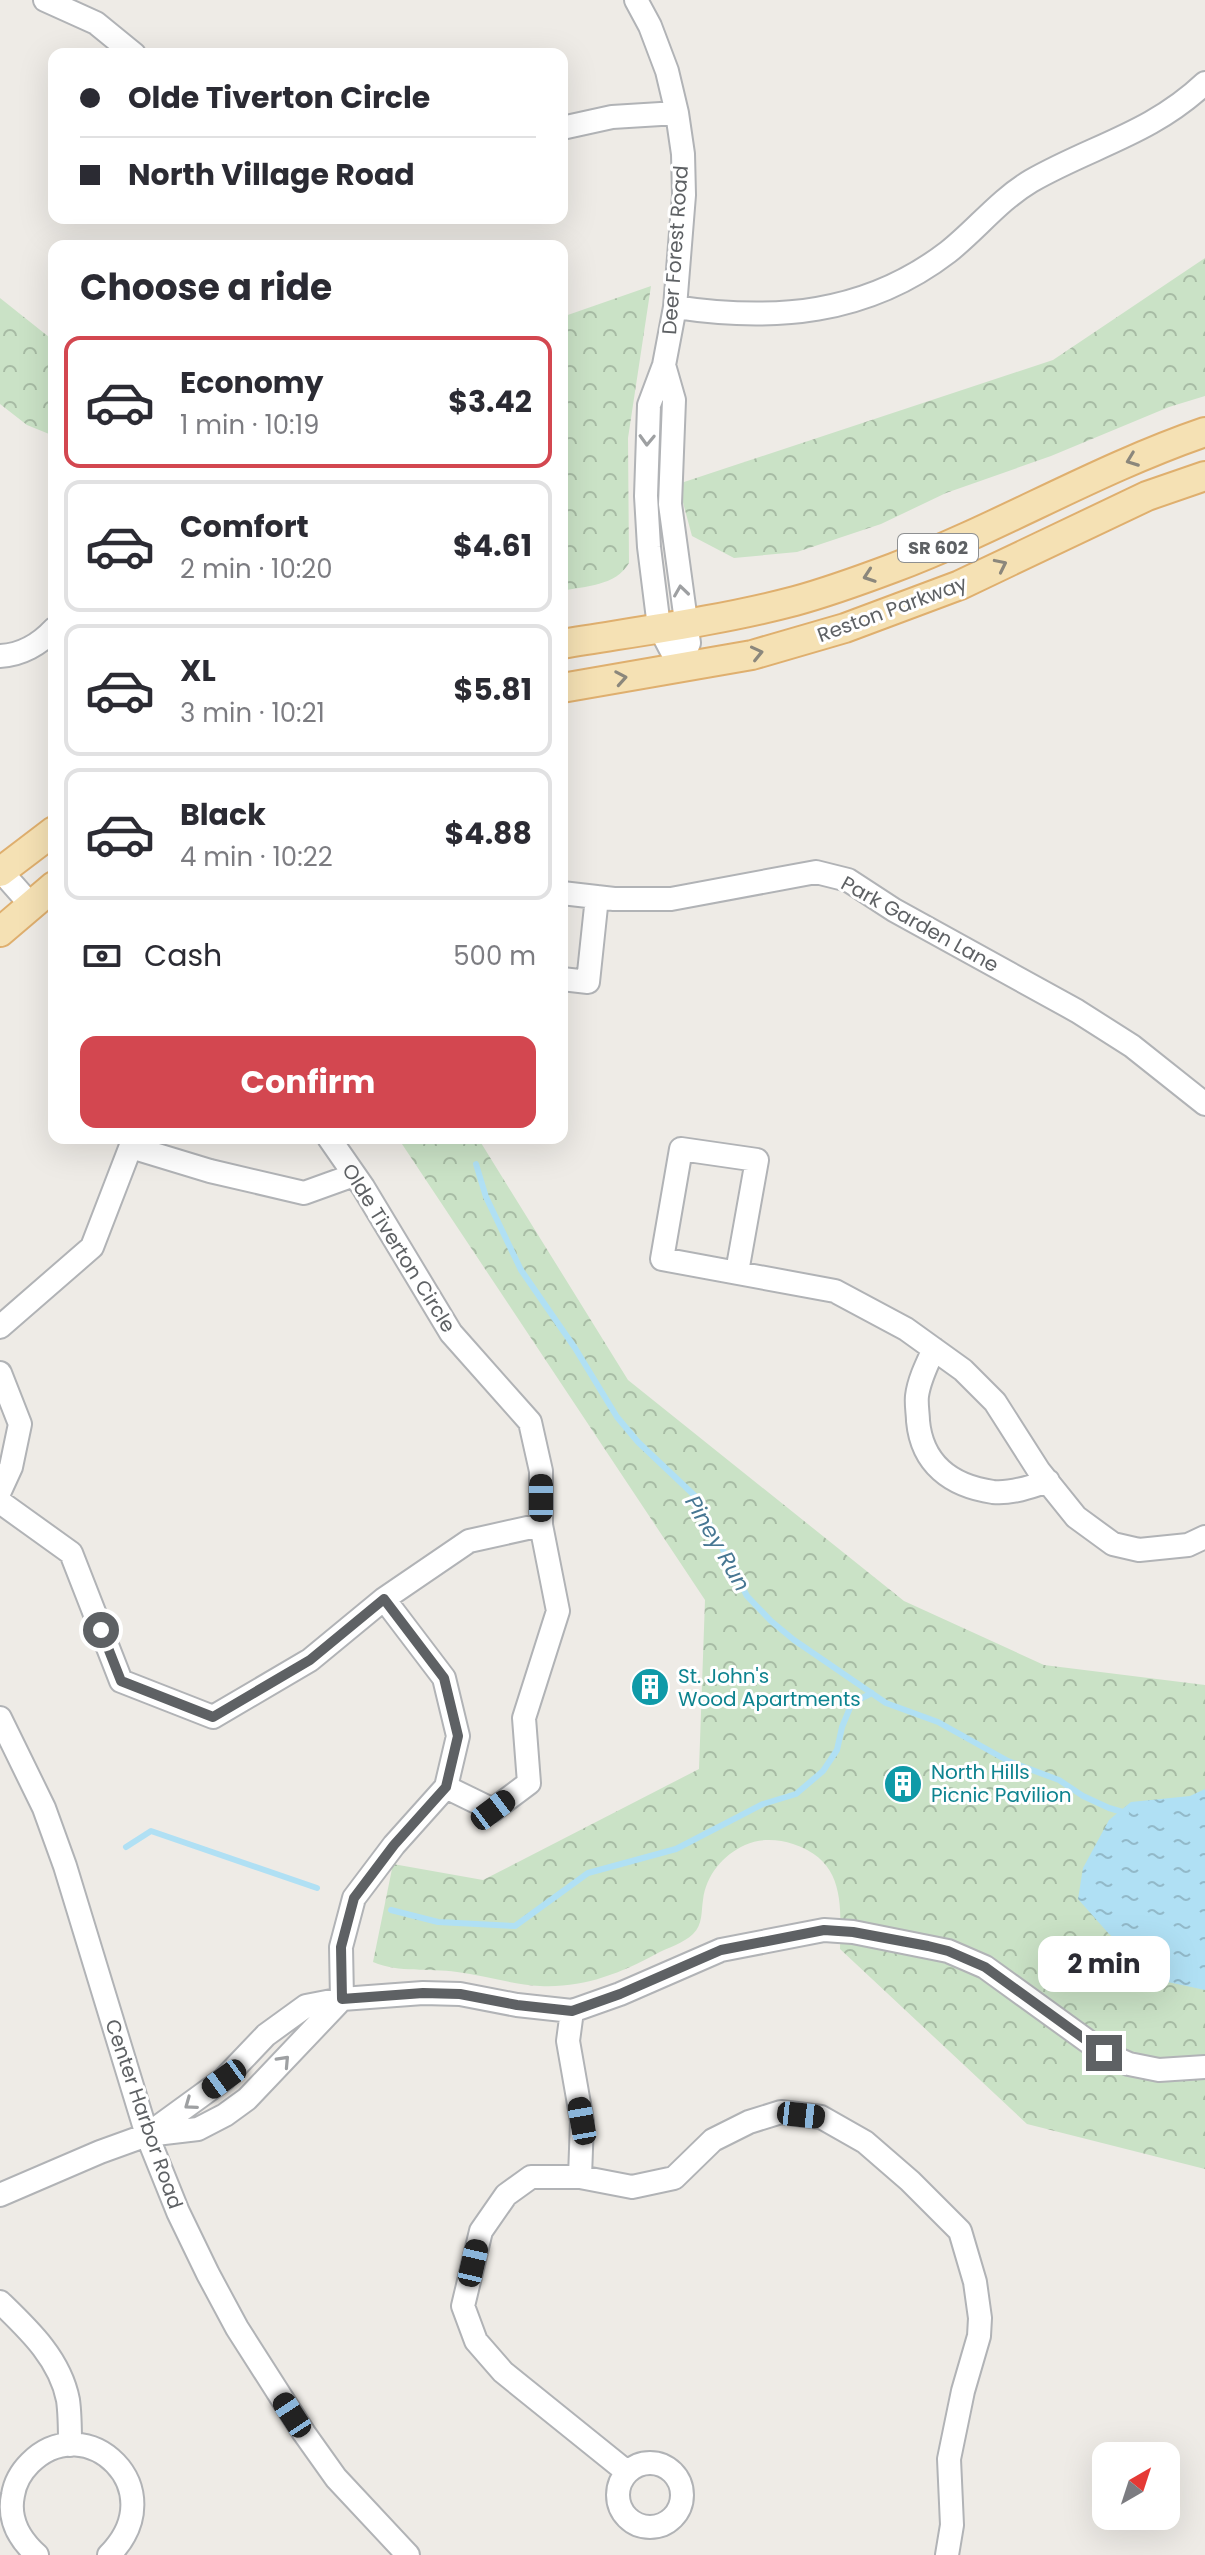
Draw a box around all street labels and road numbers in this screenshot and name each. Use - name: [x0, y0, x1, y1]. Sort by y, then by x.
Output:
- street label: Deer Forest Road: [655, 164, 695, 336]
- road number: SR 602: [898, 534, 978, 562]
- street label: Reston Parkway: [813, 569, 971, 649]
- street label: Park Garden Lane: [836, 869, 1004, 979]
- street label: Olde Tiverton Circle: [336, 1158, 462, 1338]
- street label: Center Harbor Road: [98, 2015, 190, 2213]

